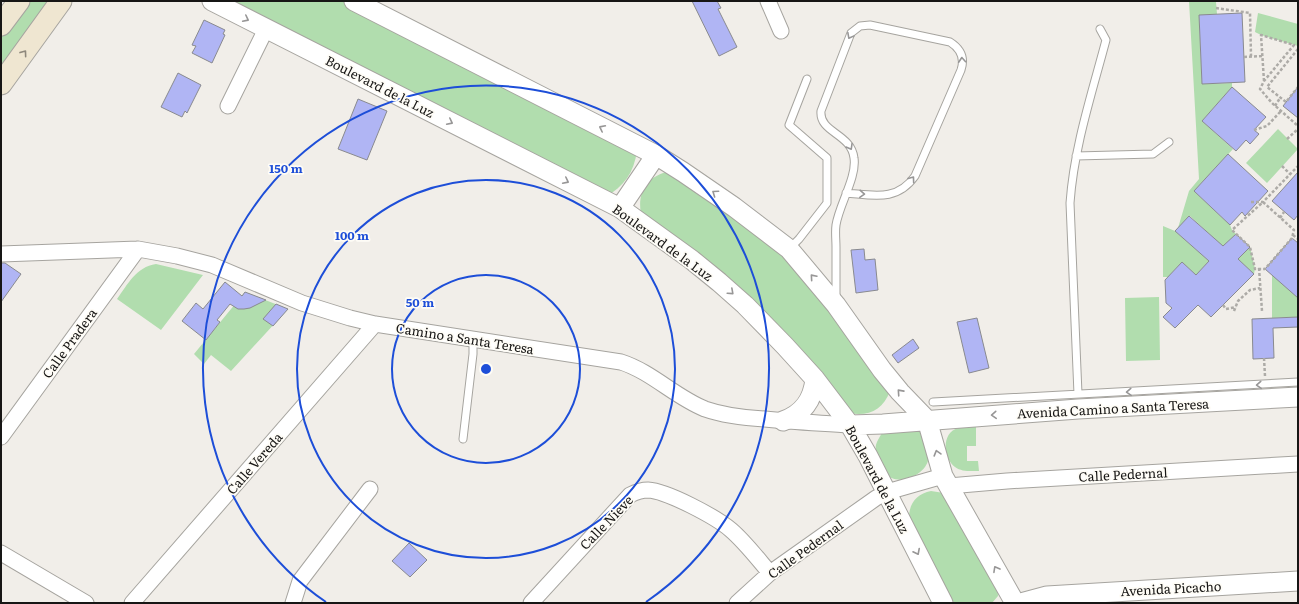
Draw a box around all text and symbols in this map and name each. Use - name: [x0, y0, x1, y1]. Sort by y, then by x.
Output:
- one-way arrow: [242, 14, 250, 22]
- one-way arrow: [848, 32, 855, 39]
- one-way arrow: [19, 50, 26, 57]
- street label: Boulevard de la Luz: [322, 50, 438, 122]
- one-way arrow: [957, 57, 966, 63]
- one-way arrow: [445, 117, 453, 125]
- one-way arrow: [599, 125, 607, 133]
- one-way arrow: [845, 143, 852, 150]
- text: 150 m: [269, 159, 303, 177]
- one-way arrow: [561, 176, 569, 183]
- one-way arrow: [907, 176, 914, 183]
- one-way arrow: [859, 190, 865, 199]
- one-way arrow: [712, 191, 719, 198]
- street label: Boulevard de la Luz: [609, 199, 717, 285]
- text: 100 m: [335, 226, 369, 244]
- one-way arrow: [810, 275, 817, 282]
- one-way arrow: [726, 288, 733, 295]
- text: 50 m: [406, 293, 434, 311]
- street label: Calle Pradera: [37, 304, 101, 382]
- street label: Camino a Santa Teresa: [395, 318, 535, 358]
- centre of rings: [479, 362, 493, 376]
- one-way arrow: [1256, 380, 1262, 389]
- one-way arrow: [1126, 387, 1132, 396]
- one-way arrow: [898, 389, 905, 396]
- street label: Avenida Camino a Santa Teresa: [1017, 393, 1209, 423]
- one-way arrow: [991, 410, 997, 419]
- street label: Boulevard de la Luz: [841, 422, 915, 536]
- street label: Calle Vereda: [222, 428, 286, 498]
- one-way arrow: [933, 450, 942, 457]
- street label: Calle Pedernal: [1078, 462, 1169, 486]
- street label: Calle Nieve: [575, 490, 637, 554]
- street label: Calle Pedernal: [763, 515, 847, 583]
- one-way arrow: [912, 548, 920, 555]
- one-way arrow: [993, 566, 1000, 573]
- street label: Avenida Picacho: [1120, 576, 1222, 600]

